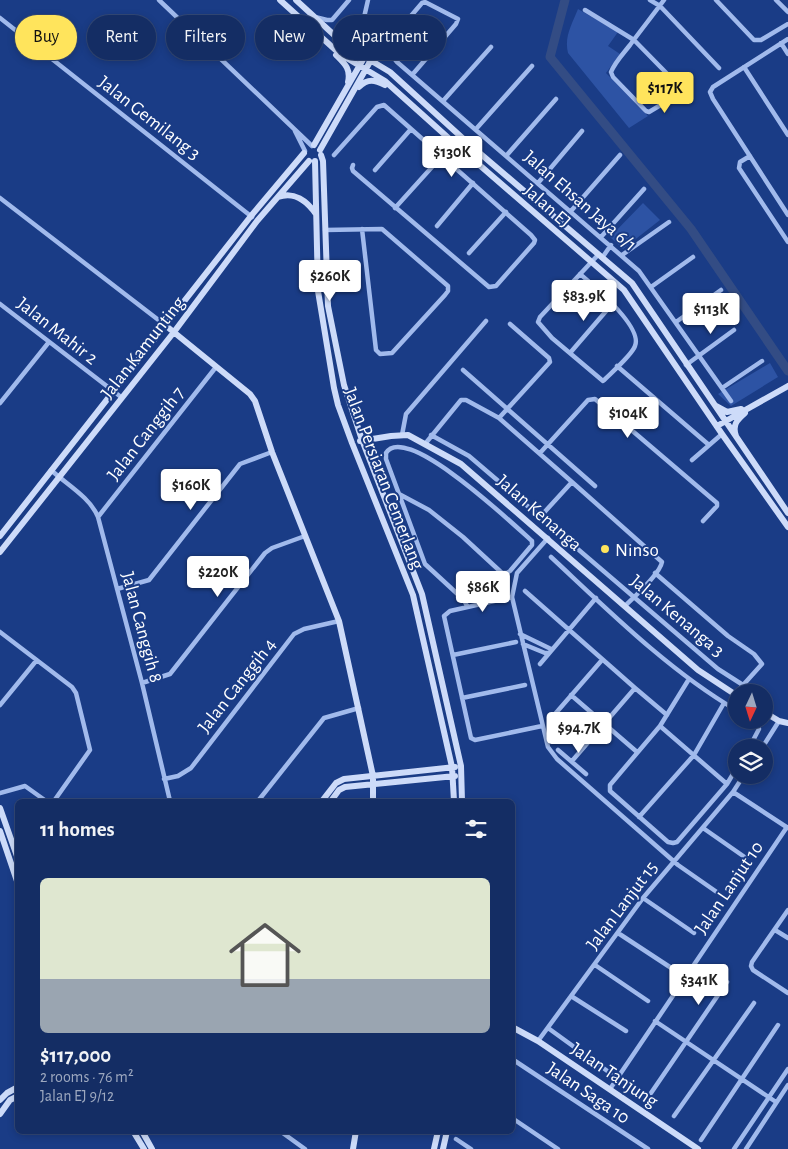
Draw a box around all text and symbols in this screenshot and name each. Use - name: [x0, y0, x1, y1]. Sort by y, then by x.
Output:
- chip: Buy: [15, 15, 77, 60]
- chip: Rent: [87, 15, 156, 60]
- chip: Filters: [166, 15, 245, 60]
- chip: New: [255, 15, 323, 60]
- chip: Apartment: [333, 15, 446, 60]
- pin: $117K: [630, 72, 700, 114]
- street label: Jalan Gemilang 3: [95, 73, 204, 164]
- text: $117K: [648, 80, 682, 96]
- pin: $130K: [417, 136, 487, 178]
- text: $130K: [433, 144, 471, 160]
- street label: Jalan Ehsan Jaya 6/1: [520, 147, 640, 255]
- street label: Jalan EJ: [520, 181, 574, 232]
- pin: $260K: [295, 260, 365, 302]
- text: $260K: [310, 268, 350, 284]
- pin: $83.9K: [543, 280, 625, 322]
- text: $83.9K: [563, 288, 605, 304]
- pin: $113K: [676, 292, 746, 335]
- street label: Jalan Kamunting: [98, 293, 189, 402]
- street label: Jalan Mahir 2: [13, 294, 101, 369]
- text: $113K: [694, 301, 728, 317]
- street label: Jalan Canggih 7: [104, 384, 188, 484]
- street label: Jalan Persiaran Cemerlang: [340, 385, 427, 573]
- pin: $104K: [593, 396, 663, 439]
- text: $104K: [609, 405, 647, 421]
- pin: $160K: [156, 468, 226, 511]
- street label: Jalan Kenanga: [493, 471, 585, 555]
- text: $160K: [172, 477, 210, 493]
- place label: Ninso: [615, 541, 659, 560]
- marker: Ninso: [599, 543, 611, 555]
- pin: $220K: [183, 556, 253, 598]
- text: $220K: [198, 564, 238, 580]
- street label: Jalan Canggih 8: [118, 570, 165, 685]
- pin: $86K: [453, 570, 513, 613]
- street label: Jalan Kenanga 3: [626, 572, 728, 661]
- text: $86K: [467, 579, 499, 595]
- street label: Jalan Canggih 4: [195, 635, 280, 737]
- north arrow: [728, 684, 772, 729]
- map controls: [728, 684, 773, 784]
- pin: $94.7K: [538, 712, 620, 754]
- text: $94.7K: [558, 720, 600, 736]
- button: layers: [728, 739, 773, 784]
- icon: filters: [462, 815, 490, 843]
- text: 11 homes: [40, 819, 115, 840]
- street label: Jalan Lanjut 10: [691, 838, 767, 938]
- street label: Jalan Lanjut 15: [583, 858, 661, 954]
- icon: home: [220, 910, 310, 1000]
- pin: $341K: [664, 964, 734, 1006]
- text: $341K: [680, 972, 718, 988]
- street label: Jalan Tanjung: [567, 1039, 662, 1112]
- text: $117,000: [40, 1045, 111, 1066]
- street label: Jalan Saga 10: [543, 1059, 633, 1128]
- text: 2 rooms · 76 m²: [40, 1069, 134, 1085]
- text: Jalan EJ 9/12: [40, 1088, 114, 1104]

